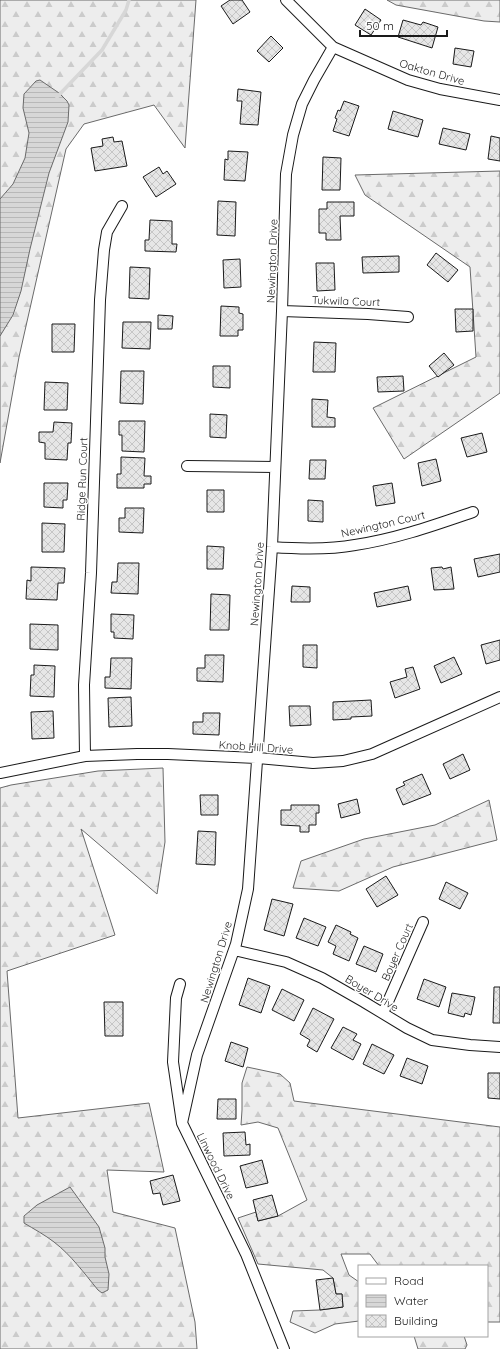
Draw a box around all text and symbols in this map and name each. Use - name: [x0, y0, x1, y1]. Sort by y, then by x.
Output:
- scale bar: [360, 12, 447, 38]
- text: 50 m: [366, 18, 394, 33]
- street label: Oakton Drive: [398, 56, 466, 88]
- street label: Newington Drive: [264, 219, 280, 303]
- street label: Tukwila Court: [312, 293, 381, 309]
- street label: Ridge Run Court: [74, 437, 90, 521]
- street label: Newington Court: [340, 507, 427, 540]
- street label: Newington Drive: [247, 541, 267, 627]
- street label: Knob Hill Drive: [218, 737, 294, 757]
- street label: Newington Drive: [197, 920, 235, 1004]
- street label: Boyer Court: [378, 921, 416, 983]
- street label: Boyer Drive: [343, 972, 401, 1014]
- street label: Linwood Drive: [194, 1130, 238, 1202]
- legend: [358, 1265, 488, 1337]
- text: Road: [394, 1273, 424, 1288]
- text: Water: [394, 1293, 429, 1308]
- text: Building: [394, 1313, 438, 1328]

